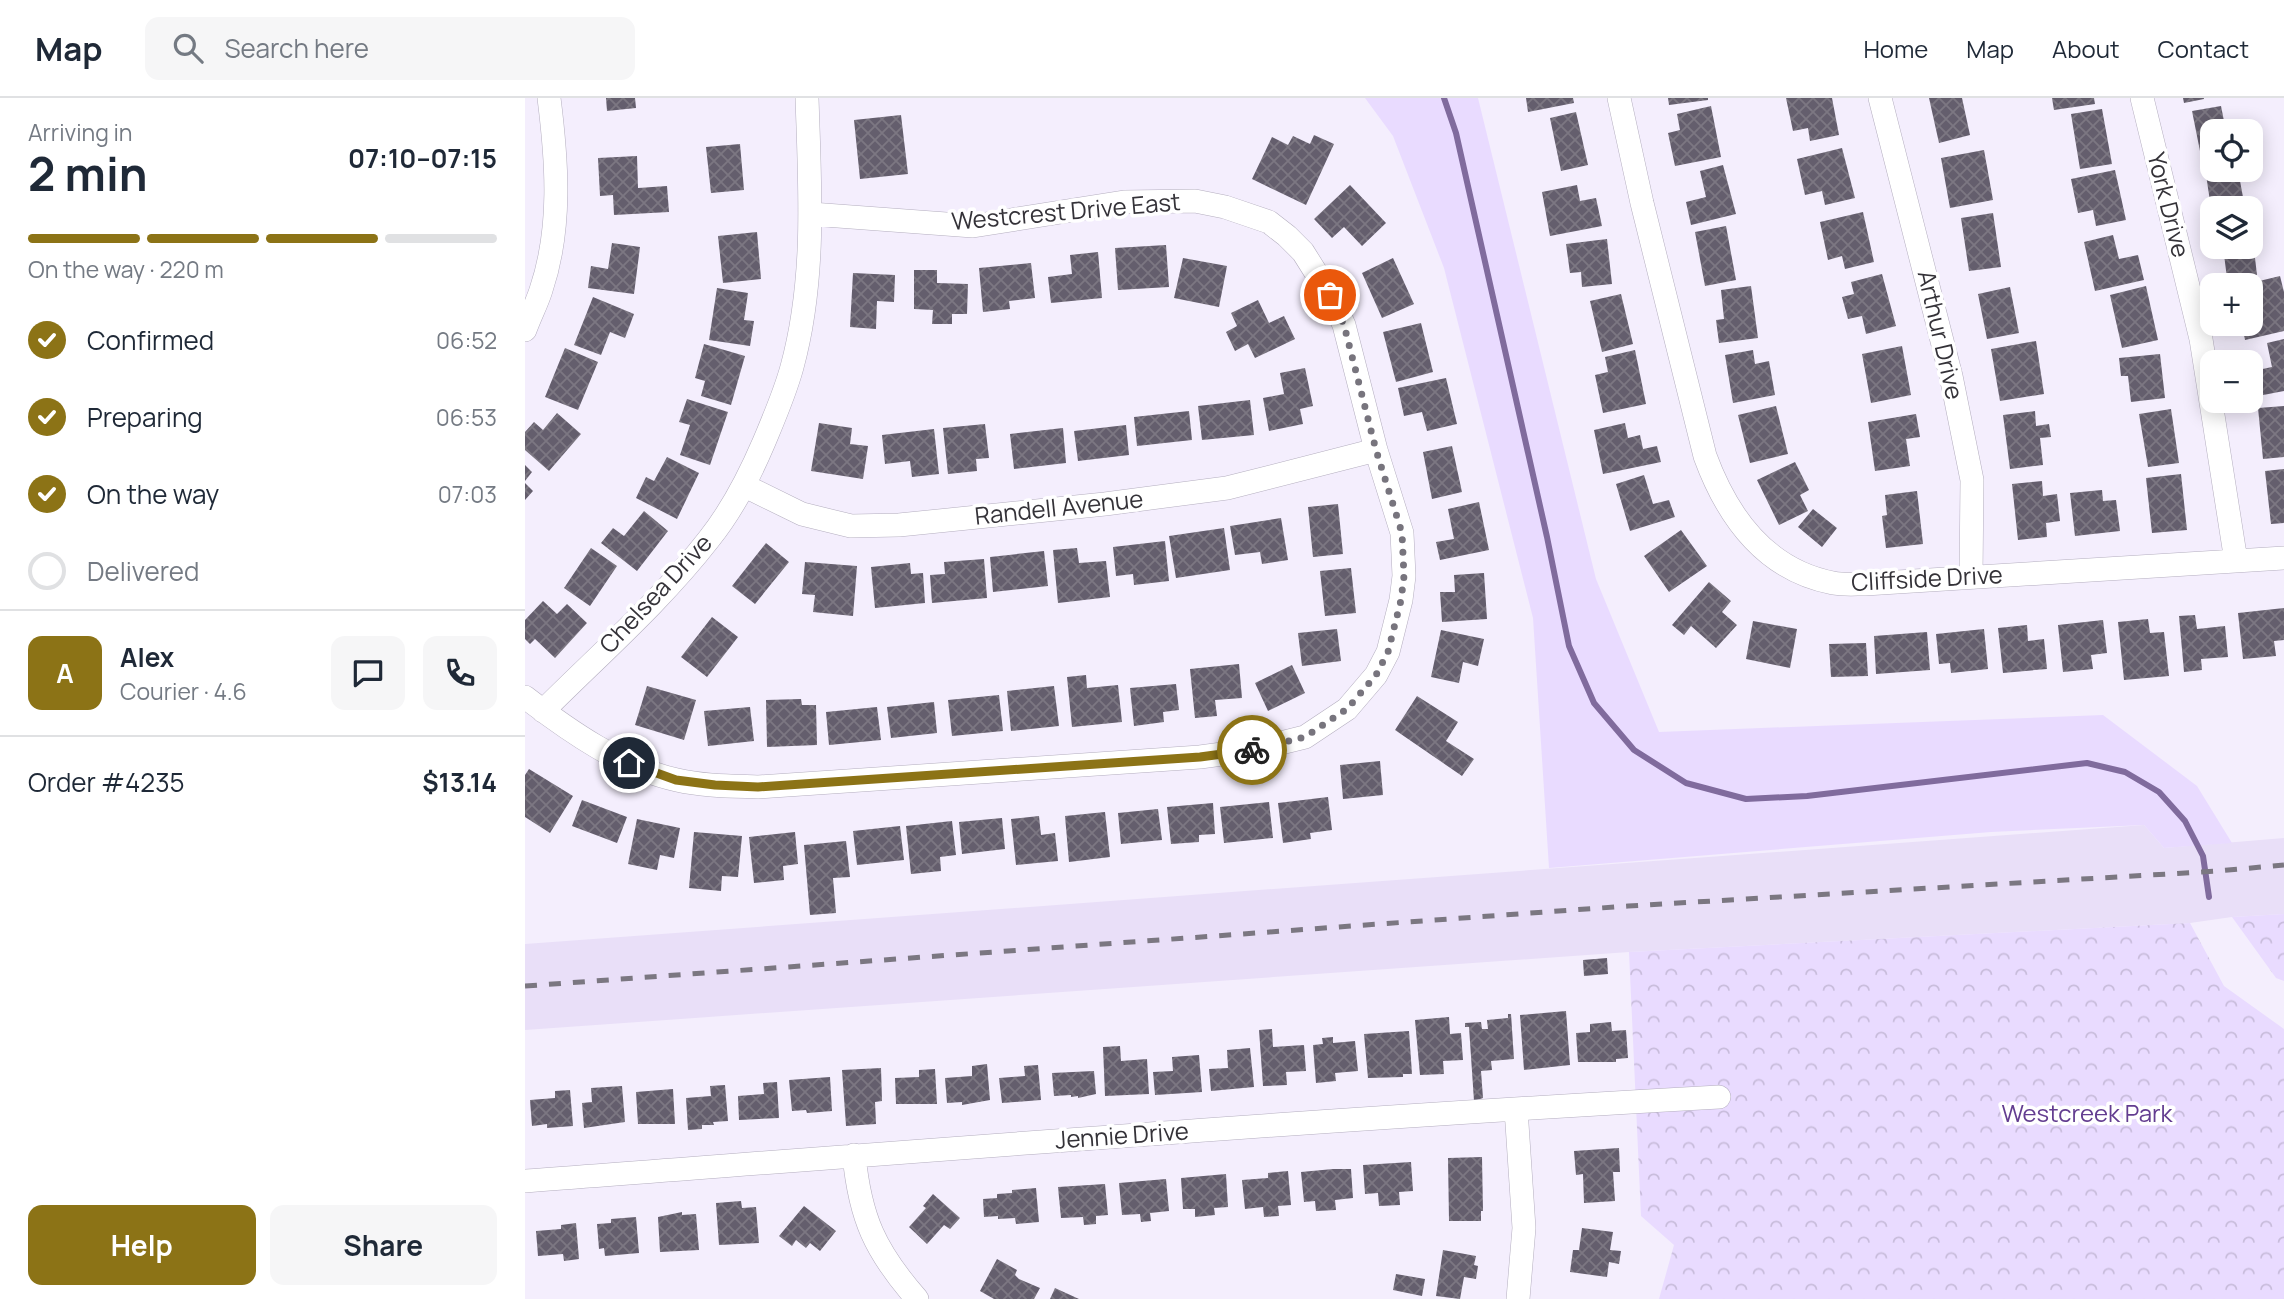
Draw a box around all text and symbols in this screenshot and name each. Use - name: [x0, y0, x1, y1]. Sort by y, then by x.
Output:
- search box: [145, 17, 635, 80]
- text: Map: [35, 26, 103, 71]
- icon: search: [169, 29, 207, 67]
- text: Search here: [225, 30, 369, 66]
- text: Home: [1863, 32, 1928, 65]
- text: Map: [1966, 32, 2014, 65]
- text: About: [2052, 32, 2120, 65]
- text: Contact: [2158, 32, 2249, 65]
- text: Arriving in: [28, 116, 133, 148]
- map controls: [2200, 119, 2263, 413]
- button: locate: [2200, 119, 2263, 182]
- text: 07:10–07:15: [348, 140, 497, 176]
- text: 2 min: [28, 142, 148, 205]
- street label: York Drive: [2140, 149, 2198, 261]
- street label: Westcrest Drive East: [950, 184, 1182, 237]
- button: layers: [2200, 196, 2263, 259]
- text: On the way · 220 m: [28, 253, 224, 285]
- pin: [1300, 265, 1360, 325]
- street label: Arthur Drive: [1911, 267, 1972, 402]
- button: +: [2200, 273, 2263, 336]
- icon: bag: [1311, 276, 1349, 314]
- icon: check: [28, 321, 66, 359]
- text: Confirmed: [87, 322, 214, 358]
- text: 06:52: [436, 324, 497, 356]
- button: −: [2200, 350, 2263, 413]
- icon: check: [28, 398, 66, 436]
- text: Preparing: [87, 399, 203, 435]
- text: 06:53: [436, 401, 497, 433]
- icon: check: [28, 475, 66, 513]
- text: On the way: [87, 476, 219, 512]
- text: 07:03: [438, 478, 497, 510]
- street label: Randell Avenue: [973, 481, 1145, 532]
- street label: Chelsea Drive: [591, 526, 719, 660]
- text: Delivered: [87, 553, 199, 589]
- street label: Cliffside Drive: [1850, 557, 2004, 598]
- button: chat: [331, 636, 405, 710]
- button: phone: [423, 636, 497, 710]
- text: Alex: [120, 639, 174, 675]
- text: A: [56, 655, 74, 691]
- text: Courier · 4.6: [120, 675, 247, 707]
- courier: [1217, 715, 1287, 785]
- icon: bike: [1233, 731, 1271, 769]
- pin: [599, 733, 659, 793]
- icon: home: [610, 744, 648, 782]
- text: Order #4235: [28, 764, 185, 800]
- text: $13.14: [422, 764, 497, 800]
- park label: Westcreek Park: [2001, 1096, 2174, 1129]
- street label: Jennie Drive: [1054, 1113, 1190, 1156]
- button: Help: [28, 1205, 256, 1285]
- button: Share: [270, 1205, 497, 1285]

